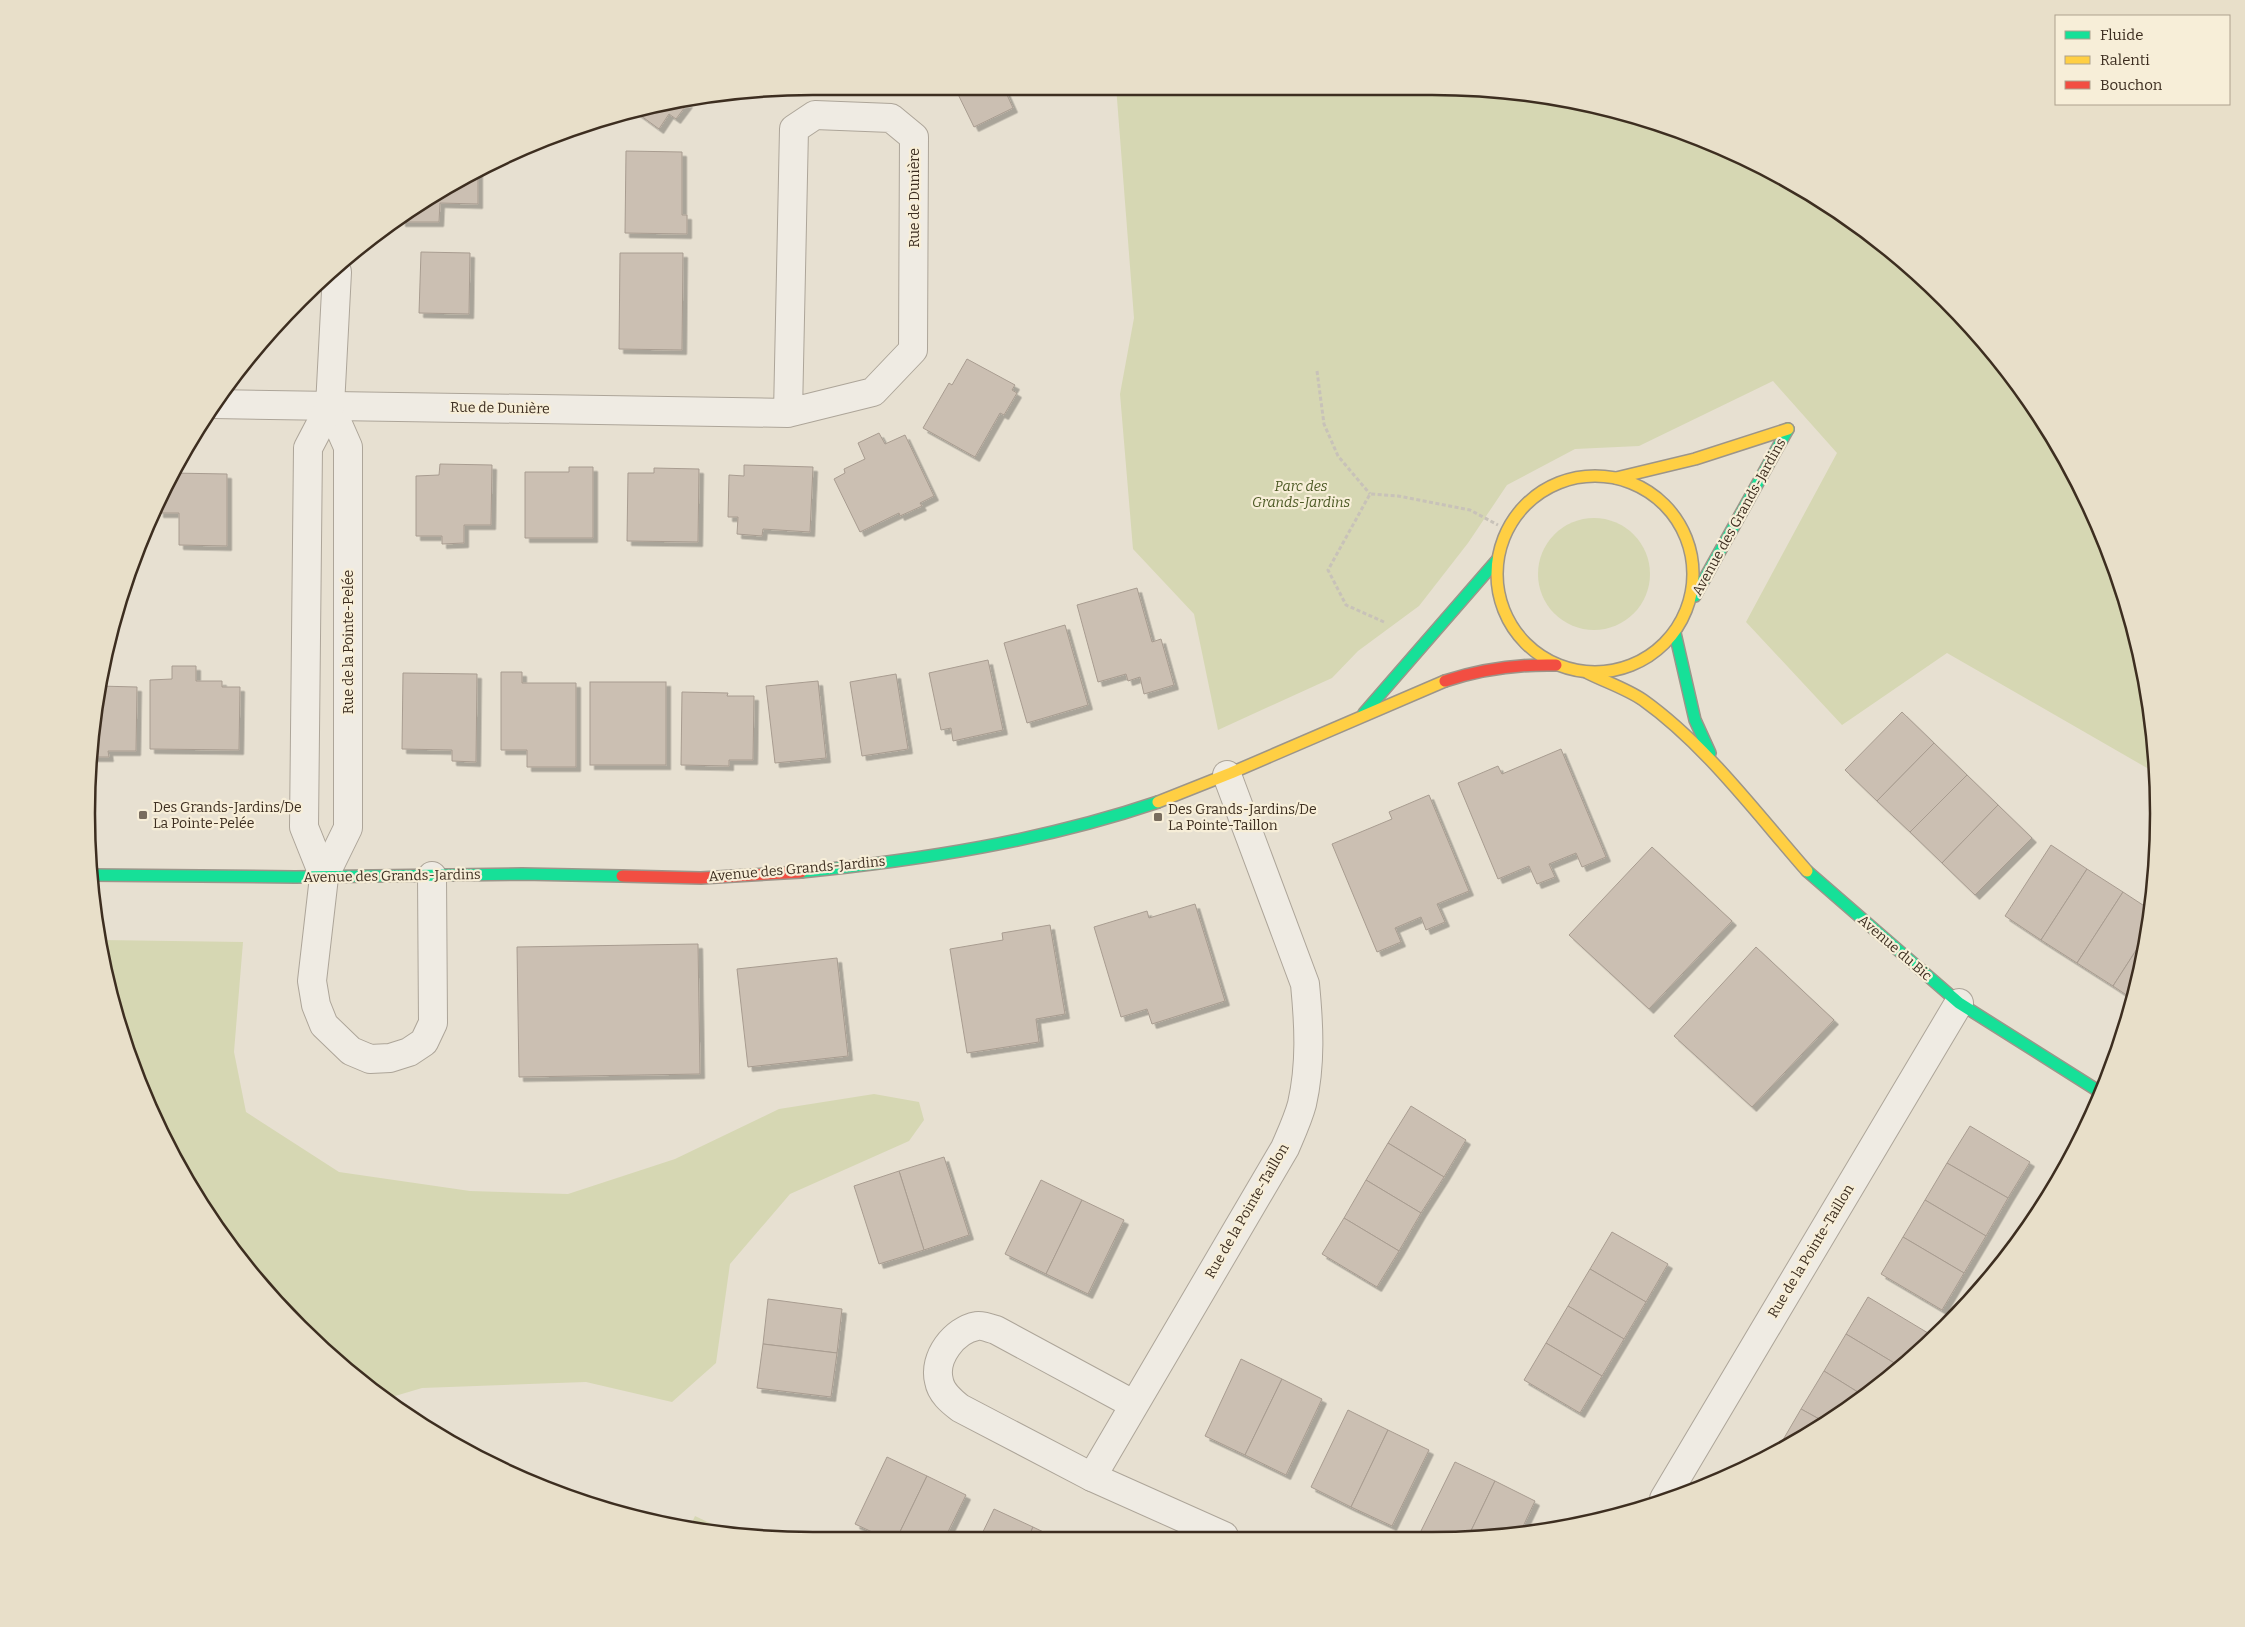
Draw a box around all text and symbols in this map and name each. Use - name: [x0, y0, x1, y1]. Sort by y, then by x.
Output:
- legend: [2055, 15, 2230, 105]
- text: Fluide: [2100, 26, 2143, 44]
- text: Ralenti: [2100, 51, 2150, 69]
- text: Bouchon: [2100, 76, 2163, 94]
- street label: Rue de Dunière: [906, 148, 923, 248]
- street label: Rue de Dunière: [450, 399, 550, 417]
- street label: Avenue des Grands-Jardins: [1689, 435, 1789, 599]
- park label: Parc des Grands-Jardins: [1252, 478, 1350, 511]
- street label: Rue de la Pointe-Pelée: [340, 570, 357, 714]
- place label: Des Grands-Jardins/De La Pointe-Pelée: [153, 799, 302, 832]
- place label: Des Grands-Jardins/De La Pointe-Taillon: [1168, 801, 1317, 834]
- marker: Des Grands-Jardins/De La Pointe-Pelée: [137, 809, 149, 821]
- marker: Des Grands-Jardins/De La Pointe-Taillon: [1152, 811, 1164, 823]
- street label: Avenue des Grands-Jardins: [708, 853, 886, 885]
- street label: Avenue des Grands-Jardins: [303, 866, 481, 886]
- street label: Avenue du Bic: [1855, 911, 1935, 985]
- street label: Rue de la Pointe-Taillon: [1201, 1141, 1293, 1281]
- street label: Rue de la Pointe-Taillon: [1764, 1181, 1858, 1321]

